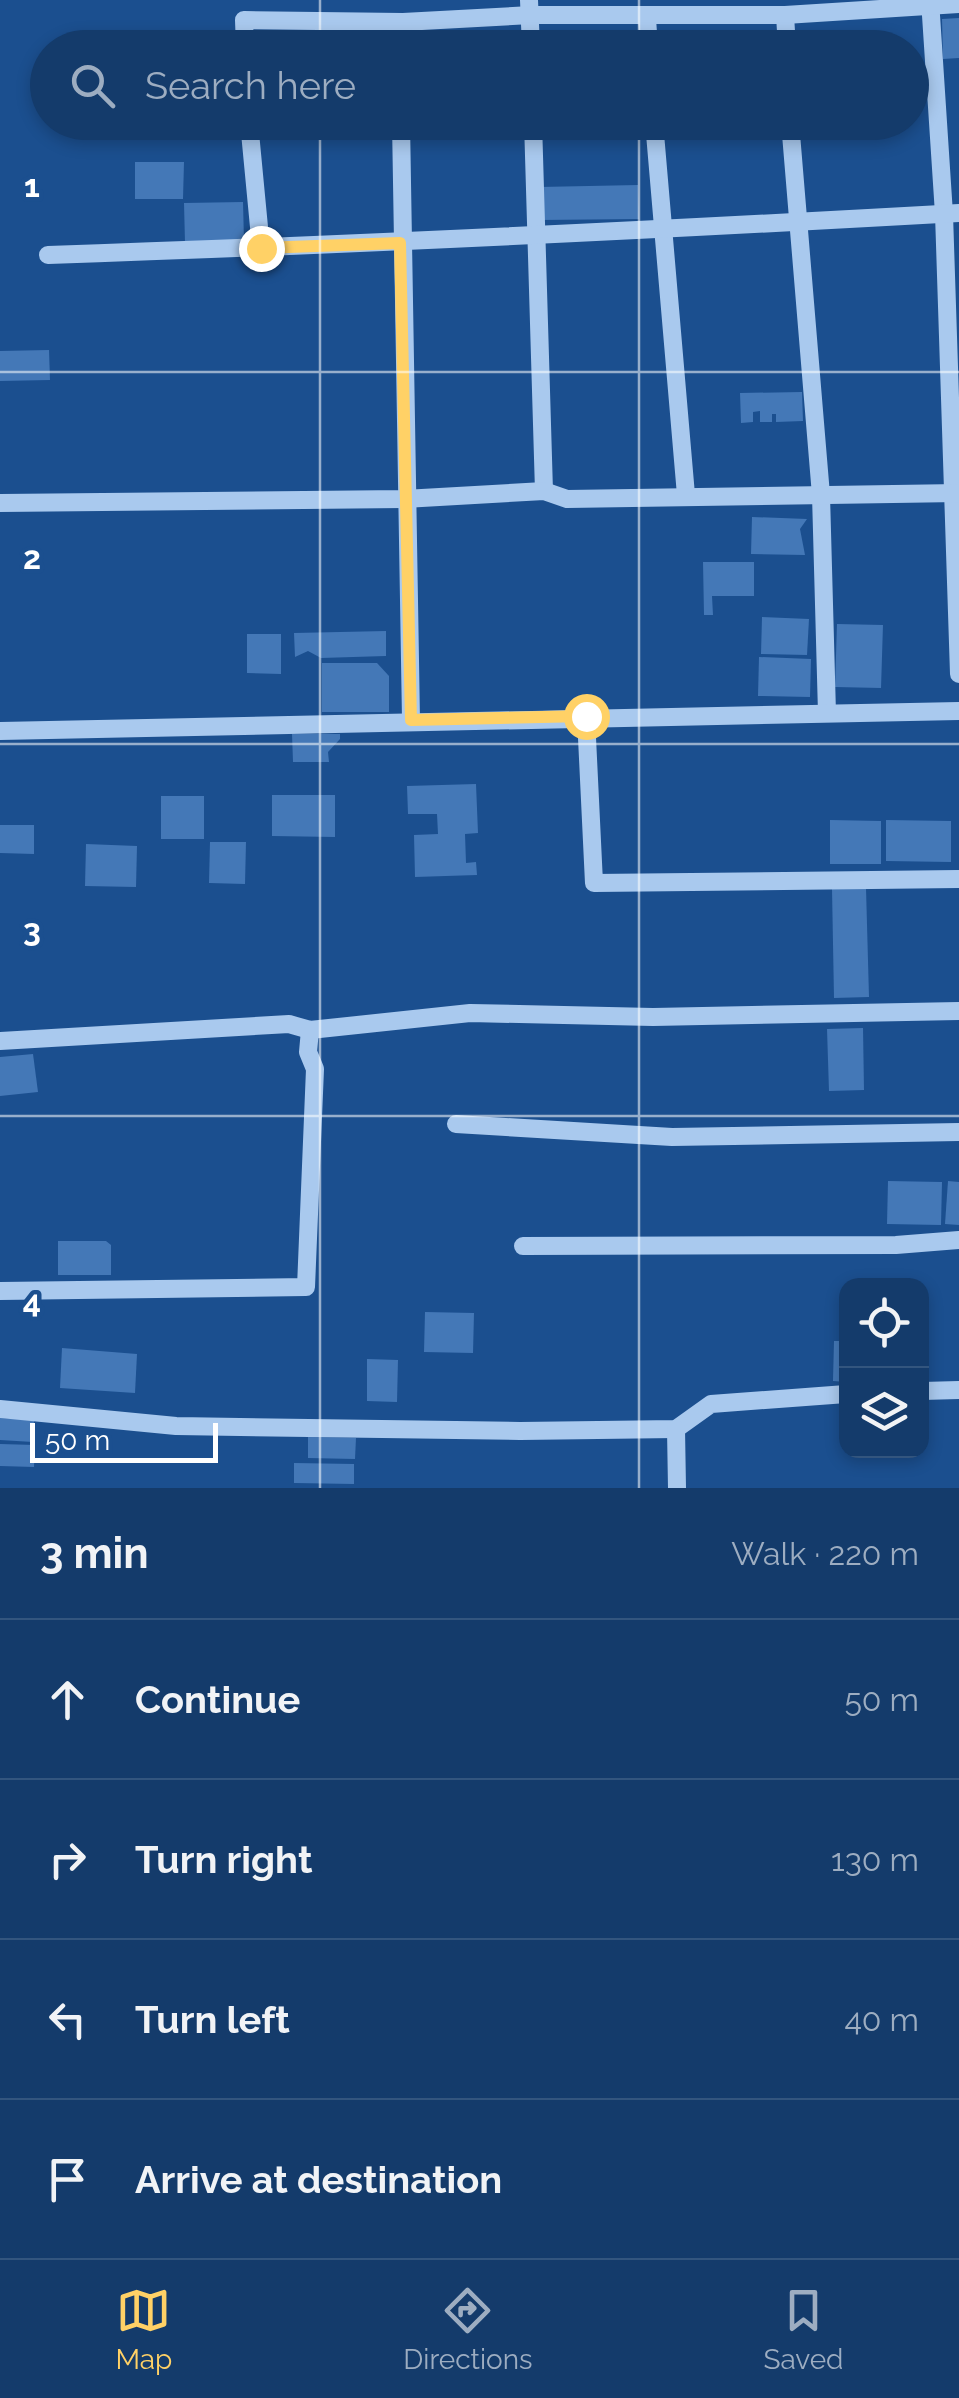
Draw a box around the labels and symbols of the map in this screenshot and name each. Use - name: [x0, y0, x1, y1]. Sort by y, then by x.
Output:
- text: 1: [24, 167, 40, 204]
- route end: [239, 226, 285, 272]
- text: 2: [23, 539, 41, 576]
- route start: [564, 694, 610, 740]
- text: 3: [23, 911, 41, 948]
- text: 4: [23, 1283, 41, 1320]
- scale bar: [30, 1418, 218, 1462]

